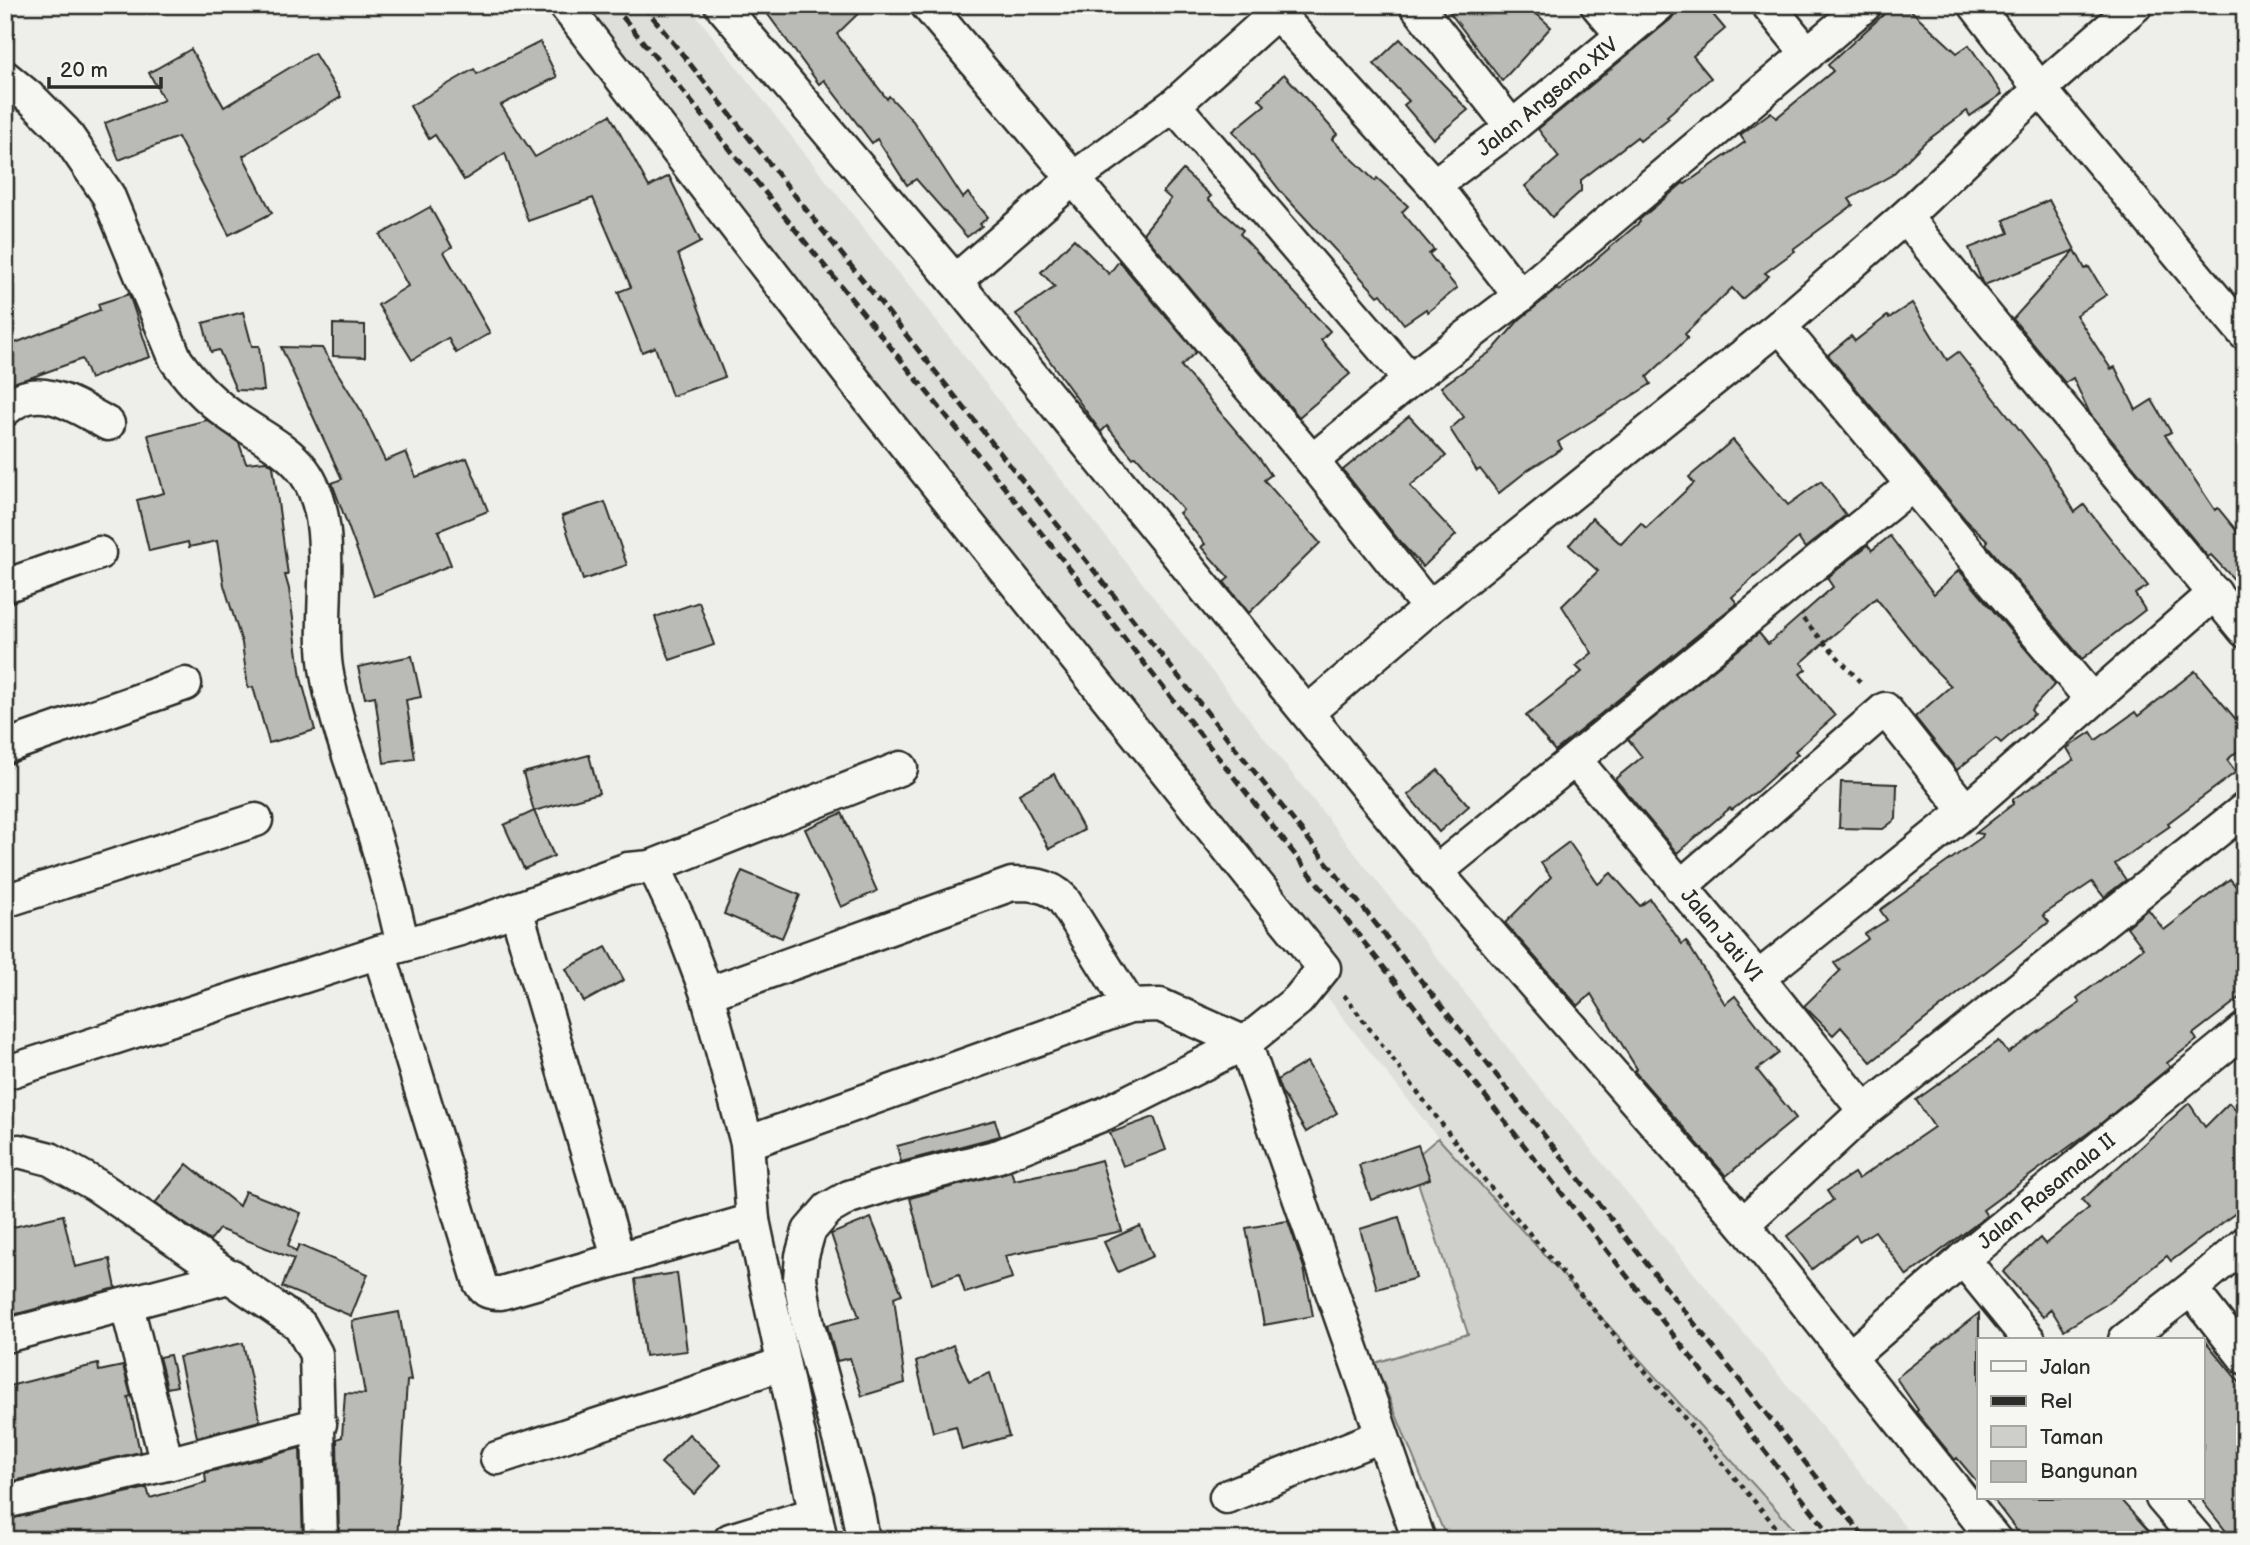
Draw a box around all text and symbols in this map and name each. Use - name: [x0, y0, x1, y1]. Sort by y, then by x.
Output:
- street label: Jalan Angsana XIV: [1472, 32, 1624, 162]
- scale bar: [49, 46, 161, 90]
- text: 20 m: [60, 58, 108, 83]
- street label: Jalan Jati VI: [1675, 883, 1767, 987]
- street label: Jalan Rasamala II: [1973, 1128, 2120, 1255]
- legend: [1977, 1338, 2204, 1500]
- text: Jalan: [2040, 1355, 2091, 1380]
- text: Rel: [2040, 1389, 2072, 1414]
- text: Taman: [2040, 1425, 2103, 1450]
- text: Bangunan: [2040, 1459, 2138, 1484]

